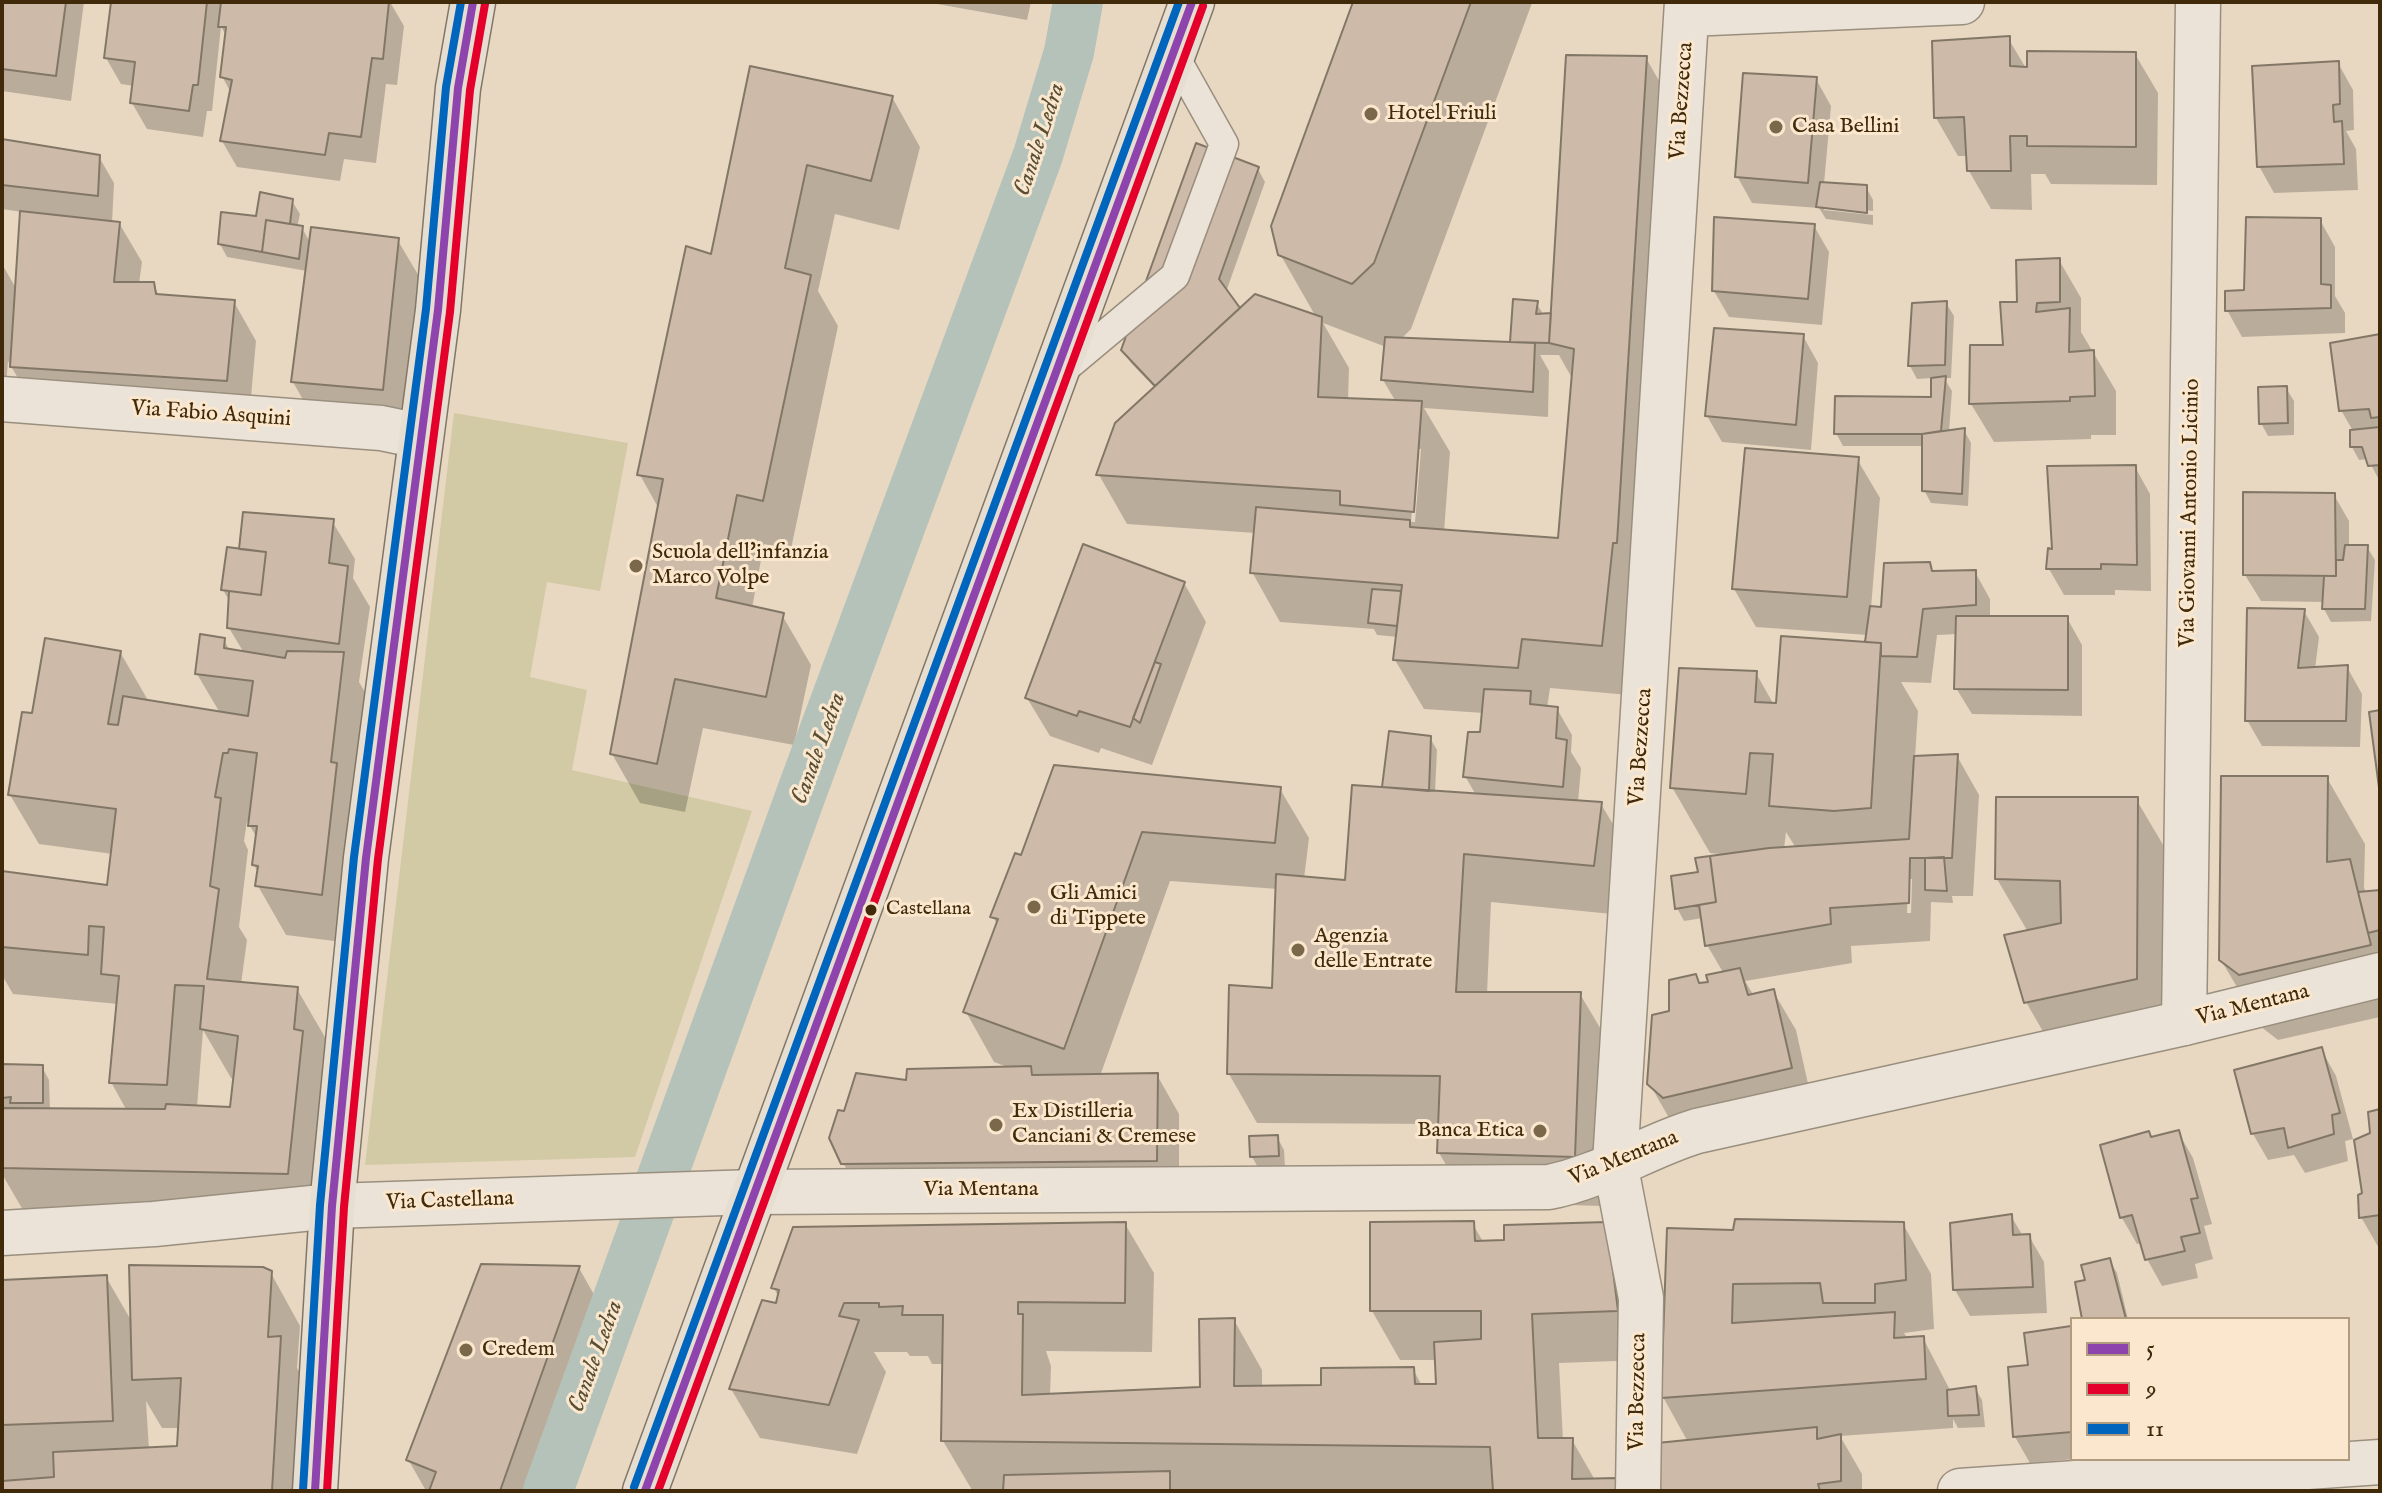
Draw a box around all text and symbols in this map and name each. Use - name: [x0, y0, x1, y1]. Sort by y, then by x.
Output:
- street label: Via Bezzecca: [1666, 41, 1700, 161]
- water label: Canale Ledra: [1009, 80, 1073, 200]
- place label: Hotel Friuli: [1387, 101, 1497, 127]
- marker: Hotel Friuli: [1362, 105, 1380, 123]
- place label: Casa Bellini: [1792, 114, 1899, 140]
- marker: Casa Bellini: [1767, 118, 1785, 136]
- street label: Via Giovanni Antonio Licinio: [2175, 378, 2207, 648]
- street label: Via Fabio Asquini: [130, 396, 292, 434]
- place label: Scuola dell'infanzia Marco Volpe: [652, 540, 828, 592]
- marker: Scuola dell'infanzia Marco Volpe: [627, 557, 645, 575]
- street label: Via Bezzecca: [1625, 687, 1659, 807]
- water label: Canale Ledra: [786, 689, 854, 809]
- place label: Gli Amici di Tippete: [1050, 881, 1146, 932]
- place label: Castellana: [886, 898, 971, 922]
- marker: Gli Amici di Tippete: [1025, 898, 1043, 916]
- marker: Castellana: [863, 902, 879, 918]
- place label: Agenzia delle Entrate: [1314, 924, 1432, 976]
- marker: Agenzia delle Entrate: [1289, 941, 1307, 959]
- street label: Via Mentana: [2194, 979, 2312, 1033]
- place label: Ex Distilleria Canciani & Cremese: [1012, 1099, 1196, 1150]
- marker: Ex Distilleria Canciani & Cremese: [987, 1116, 1005, 1134]
- place label: Banca Etica: [1417, 1118, 1524, 1144]
- marker: Banca Etica: [1531, 1122, 1549, 1140]
- street label: Via Mentana: [1566, 1125, 1682, 1193]
- street label: Via Mentana: [923, 1177, 1039, 1203]
- street label: Via Castellana: [386, 1187, 514, 1217]
- water label: Canale Ledra: [563, 1297, 631, 1417]
- legend: [2070, 1317, 2350, 1461]
- street label: Via Bezzecca: [1625, 1333, 1653, 1451]
- text: 5: [2146, 1334, 2155, 1365]
- place label: Credem: [482, 1337, 555, 1363]
- marker: Credem: [457, 1341, 475, 1359]
- text: 9: [2146, 1374, 2156, 1405]
- text: 11: [2146, 1414, 2164, 1445]

